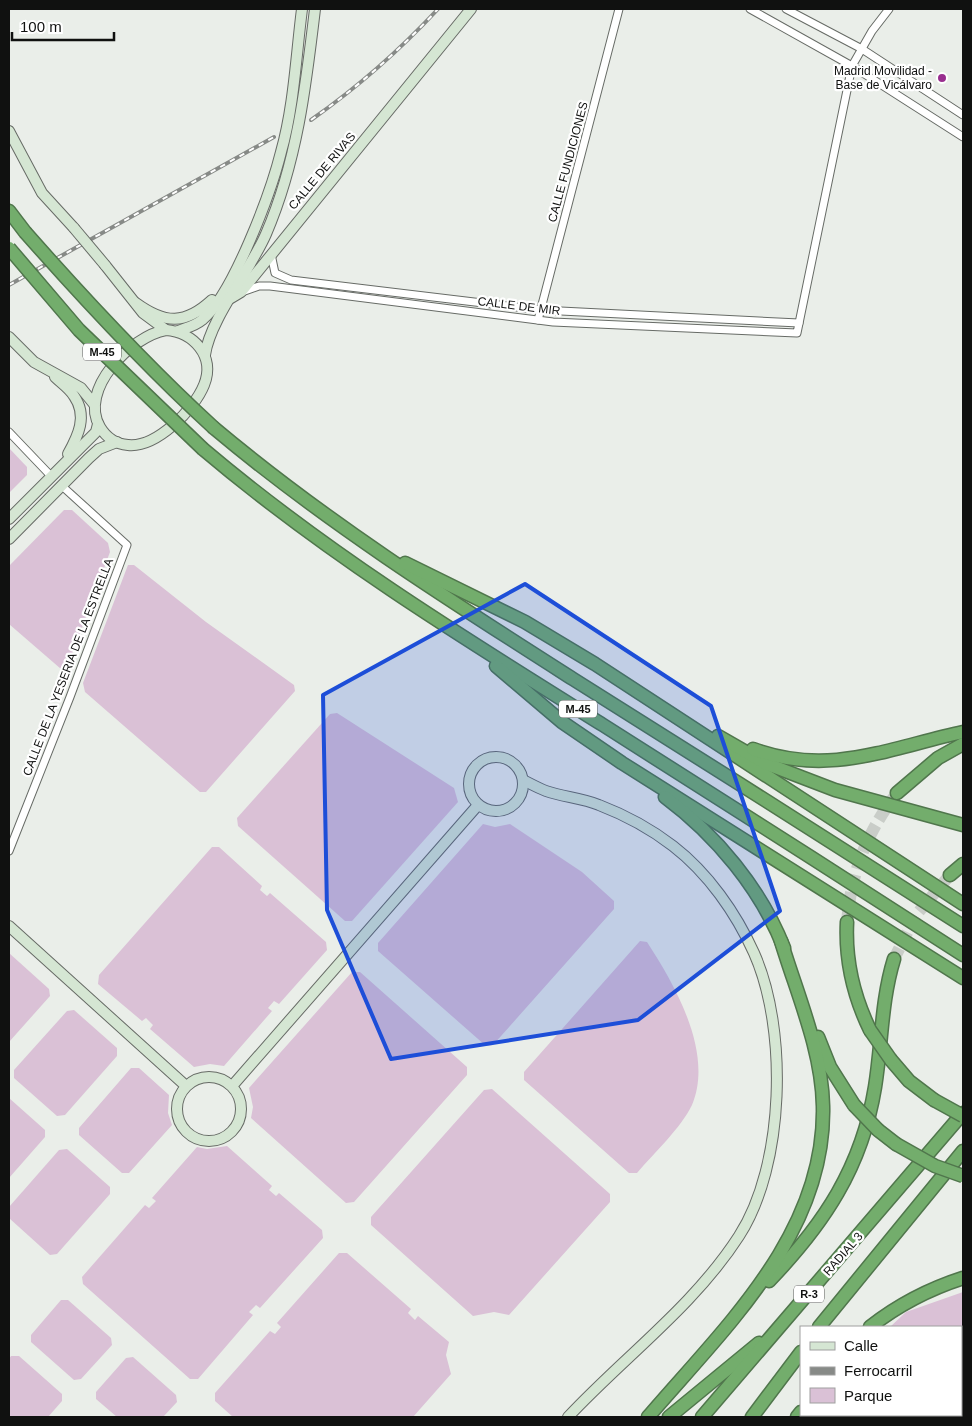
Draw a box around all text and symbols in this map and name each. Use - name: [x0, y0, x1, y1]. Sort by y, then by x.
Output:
- scale bar: [12, 10, 115, 42]
- text: 100 m: [20, 18, 62, 35]
- place label: Madrid Movilidad - Base de Vicálvaro: [834, 64, 932, 92]
- marker: Madrid Movilidad - Base de Vicálvaro: [936, 72, 948, 84]
- street label: CALLE FUNDICIONES: [545, 100, 591, 224]
- street label: CALLE DE RIVAS: [286, 130, 358, 212]
- street label: CALLE DE MIR: [477, 294, 562, 318]
- road number: M-45: [83, 344, 121, 361]
- street label: CALLE DE LA YESERIA DE LA ESTRELLA: [20, 556, 116, 778]
- road number: M-45: [559, 701, 597, 718]
- street label: RADIAL 3: [820, 1229, 866, 1279]
- road number: R-3: [794, 1286, 824, 1302]
- legend: [800, 1326, 962, 1416]
- text: Calle: [844, 1337, 878, 1354]
- text: Ferrocarril: [844, 1362, 912, 1379]
- text: Parque: [844, 1387, 892, 1404]

